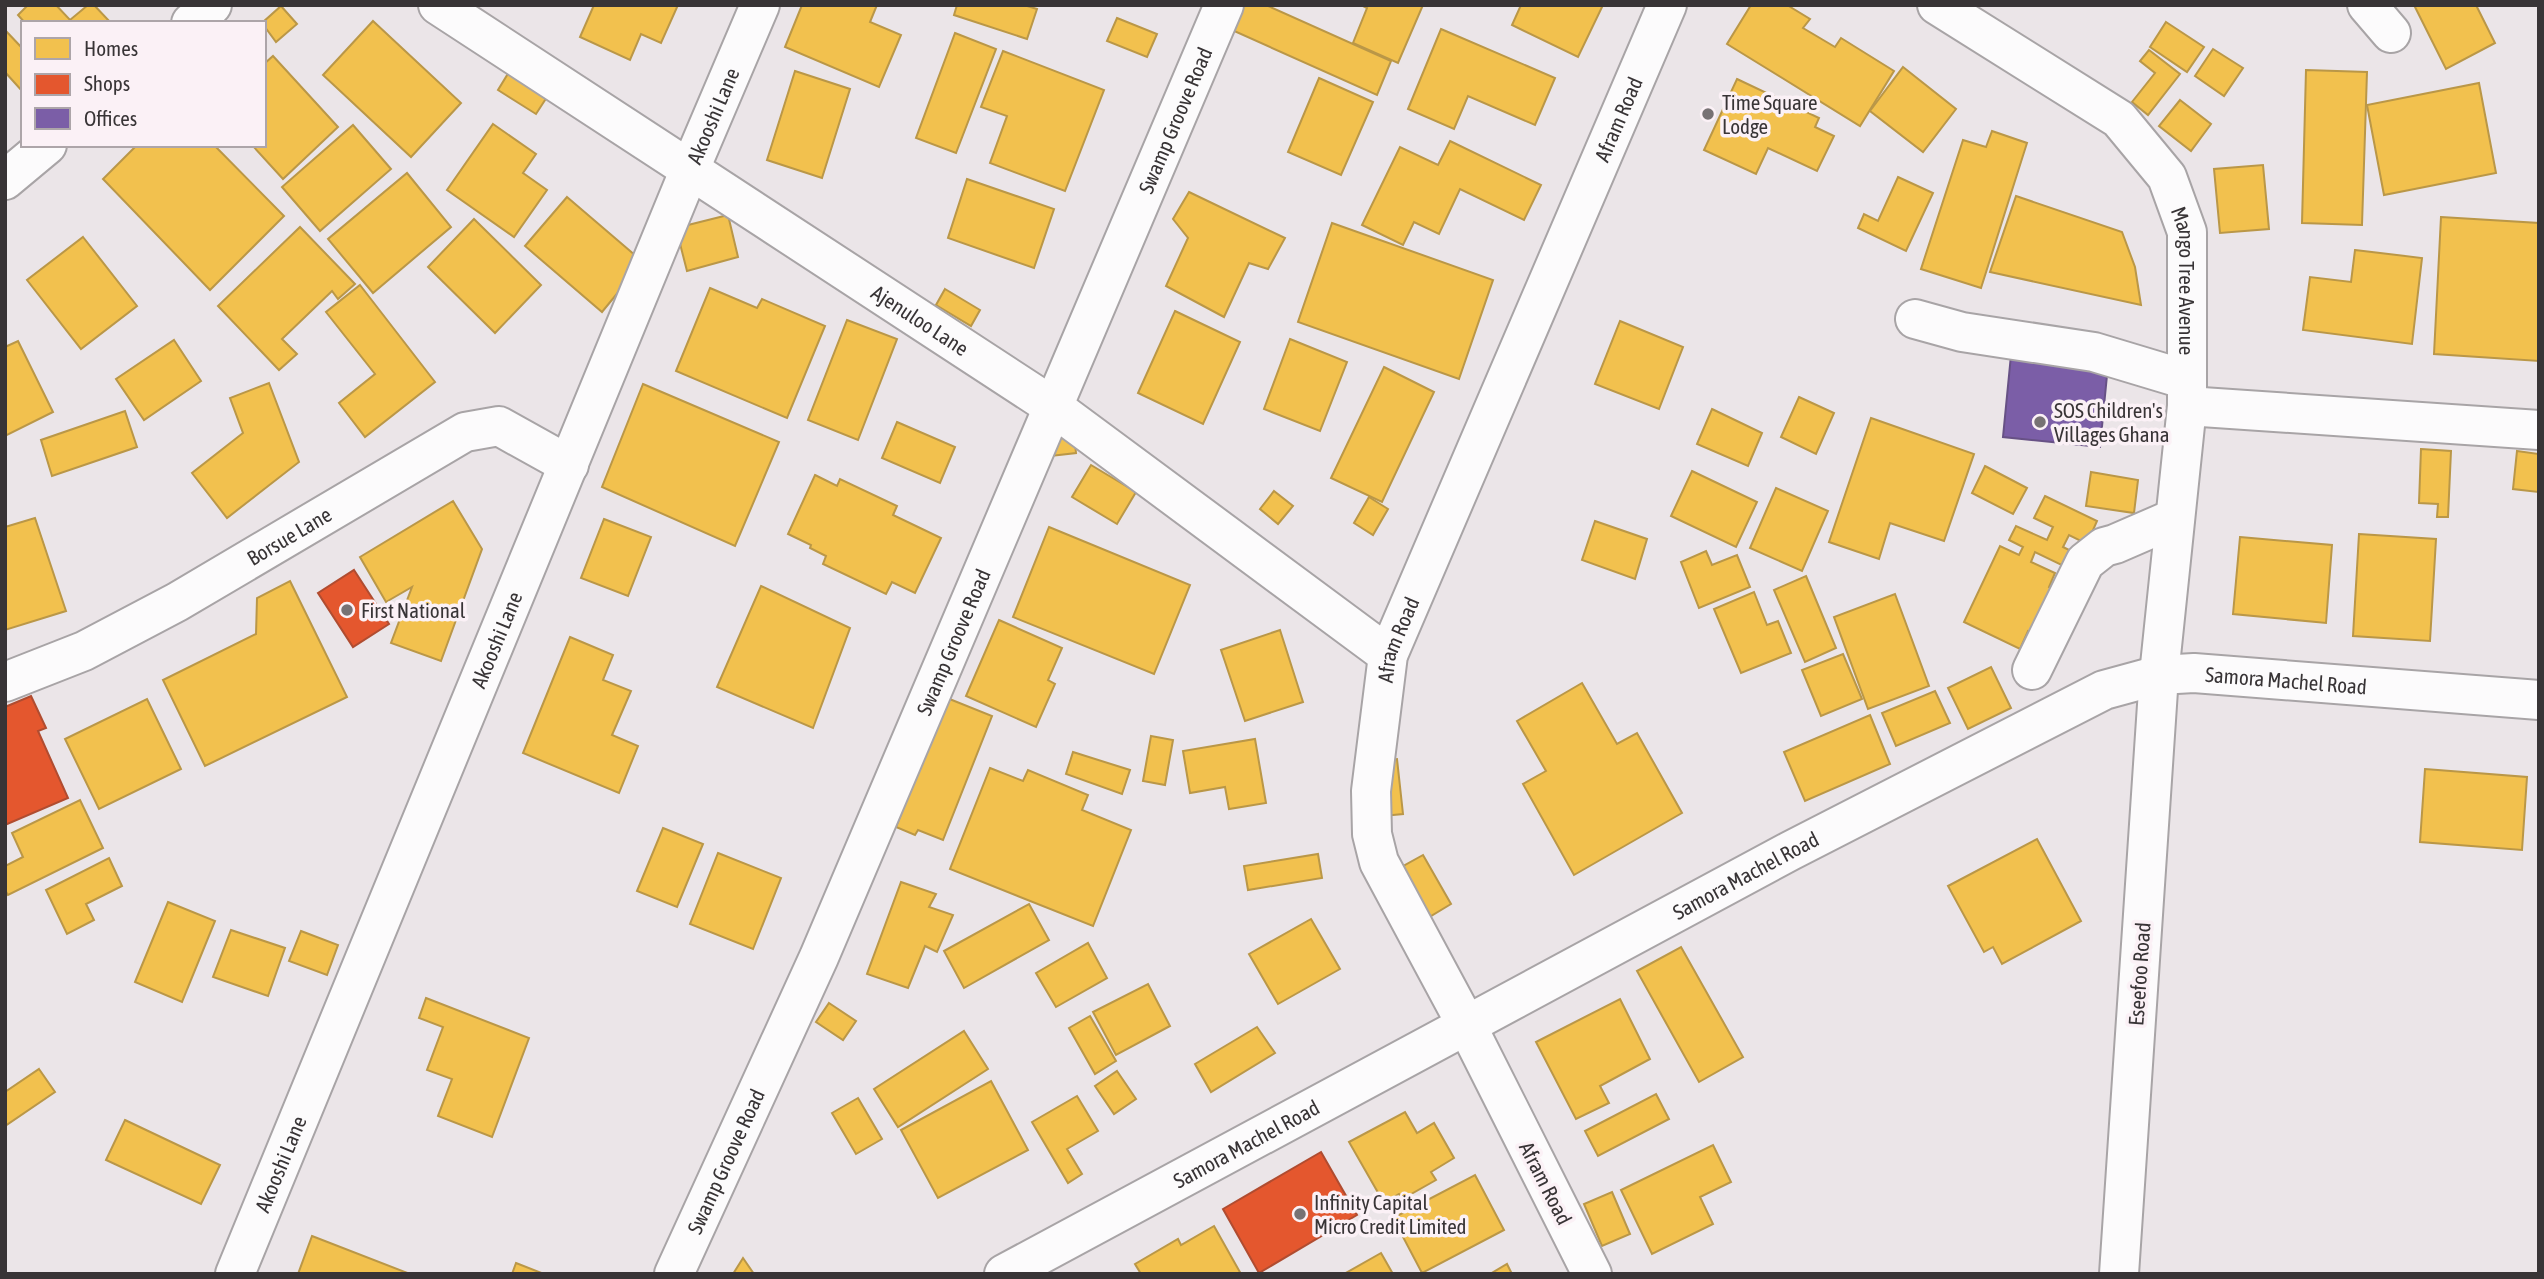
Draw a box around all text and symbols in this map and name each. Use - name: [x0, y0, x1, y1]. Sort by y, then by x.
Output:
- legend: [21, 21, 266, 147]
- text: Homes: [84, 36, 138, 60]
- street label: Swamp Groove Road: [1133, 43, 1217, 197]
- street label: Akooshi Lane: [682, 64, 744, 167]
- text: Shops: [84, 71, 130, 95]
- street label: Afram Road: [1589, 73, 1647, 165]
- place label: Time Square Lodge: [1722, 90, 1818, 138]
- text: Offices: [84, 106, 137, 130]
- marker: Time Square Lodge: [1700, 106, 1716, 122]
- street label: Mango Tree Avenue: [2167, 203, 2199, 355]
- street label: Ajenuloo Lane: [867, 280, 973, 360]
- place label: SOS Children's Villages Ghana: [2054, 398, 2169, 446]
- marker: SOS Children's Villages Ghana: [2032, 414, 2048, 430]
- street label: Borsue Lane: [243, 502, 335, 570]
- street label: Swamp Groove Road: [911, 565, 995, 719]
- street label: Akooshi Lane: [466, 588, 527, 691]
- street label: Afram Road: [1373, 593, 1424, 684]
- place label: First National: [361, 598, 466, 622]
- marker: First National: [339, 602, 355, 618]
- street label: Samora Machel Road: [2205, 662, 2368, 698]
- street label: Samora Machel Road: [1668, 826, 1823, 924]
- street label: Eseefoo Road: [2123, 921, 2155, 1027]
- street label: Swamp Groove Road: [682, 1085, 769, 1237]
- street label: Samora Machel Road: [1169, 1095, 1323, 1193]
- street label: Akooshi Lane: [250, 1112, 311, 1216]
- street label: Afram Road: [1515, 1138, 1577, 1228]
- place label: Infinity Capital Micro Credit Limited: [1314, 1190, 1467, 1238]
- marker: Infinity Capital Micro Credit Limited: [1292, 1206, 1308, 1222]

